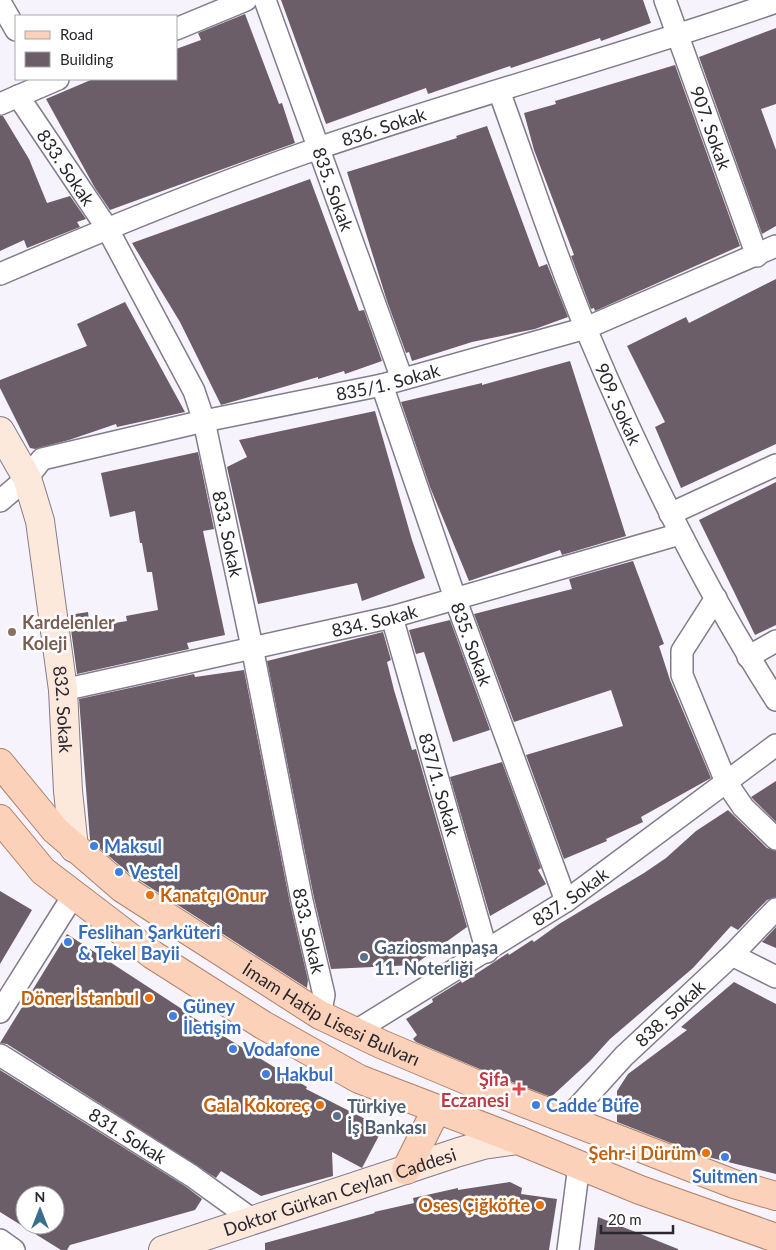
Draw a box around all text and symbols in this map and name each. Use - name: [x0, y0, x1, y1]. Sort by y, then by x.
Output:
- legend: [15, 15, 178, 80]
- text: Road: [60, 25, 93, 43]
- text: Building: [60, 50, 113, 68]
- street label: 907. Sokak: [686, 83, 736, 174]
- street label: 836. Sokak: [338, 102, 429, 151]
- street label: 833. Sokak: [33, 125, 100, 210]
- street label: 835. Sokak: [308, 144, 359, 235]
- street label: 835/1. Sokak: [334, 358, 443, 405]
- street label: 909. Sokak: [591, 359, 647, 449]
- street label: 833. Sokak: [208, 489, 248, 580]
- street label: 834. Sokak: [329, 599, 421, 641]
- street label: 835. Sokak: [446, 599, 497, 689]
- place label: Kardelenler Koleji: [22, 611, 115, 654]
- marker: Kardelenler Koleji: [6, 626, 18, 638]
- street label: 832. Sokak: [49, 664, 77, 754]
- street label: 837/1. Sokak: [414, 730, 465, 839]
- place label: Maksul: [104, 835, 162, 857]
- marker: Maksul: [88, 840, 100, 852]
- place label: Vestel: [128, 861, 178, 883]
- street label: 837. Sokak: [528, 862, 613, 930]
- marker: Vestel: [113, 866, 125, 878]
- place label: Kanatçı Onur: [160, 884, 267, 906]
- street label: 833. Sokak: [289, 886, 330, 977]
- marker: Kanatçı Onur: [144, 889, 156, 901]
- place label: Feslihan Şarküteri & Tekel Bayii: [78, 921, 221, 964]
- marker: Feslihan Şarküteri & Tekel Bayii: [62, 936, 74, 948]
- place label: Gaziosmanpaşa 11. Noterliği: [374, 936, 498, 979]
- marker: Gaziosmanpaşa 11. Noterliği: [358, 951, 370, 963]
- street label: İmam Hatip Lisesi Bulvarı: [238, 957, 423, 1070]
- street label: 838. Sokak: [630, 975, 710, 1051]
- place label: Döner İstanbul: [21, 987, 139, 1009]
- marker: Döner İstanbul: [143, 992, 155, 1004]
- place label: Güney İletişim: [183, 995, 241, 1038]
- marker: Güney İletişim: [167, 1010, 179, 1022]
- place label: Vodafone: [242, 1038, 320, 1060]
- marker: Vodafone: [227, 1043, 239, 1055]
- place label: Hakbul: [276, 1063, 333, 1085]
- marker: Hakbul: [260, 1068, 272, 1080]
- place label: Şifa Eczanesi: [441, 1068, 509, 1111]
- marker: Şifa Eczanesi: [513, 1083, 525, 1095]
- place label: Gala Kokoreç: [204, 1094, 310, 1116]
- place label: Cadde Büfe: [546, 1094, 640, 1116]
- place label: Türkiye İş Bankası: [347, 1095, 427, 1138]
- marker: Gala Kokoreç: [314, 1099, 326, 1111]
- marker: Cadde Büfe: [530, 1099, 542, 1111]
- street label: 831. Sokak: [85, 1103, 171, 1169]
- marker: Türkiye İş Bankası: [331, 1110, 343, 1122]
- place label: Şehr-i Dürüm: [589, 1142, 696, 1164]
- street label: Doktor Gürkan Ceylan Caddesi: [220, 1143, 459, 1240]
- marker: Şehr-i Dürüm: [700, 1147, 712, 1159]
- marker: Suitmen: [719, 1151, 731, 1163]
- place label: Suitmen: [692, 1165, 758, 1187]
- north arrow: [15, 1185, 65, 1235]
- text: N: [35, 1188, 45, 1205]
- place label: Oses Çiğköfte: [418, 1194, 530, 1216]
- marker: Oses Çiğköfte: [534, 1199, 546, 1211]
- scale bar: [601, 1202, 674, 1234]
- text: 20 m: [608, 1210, 642, 1228]

